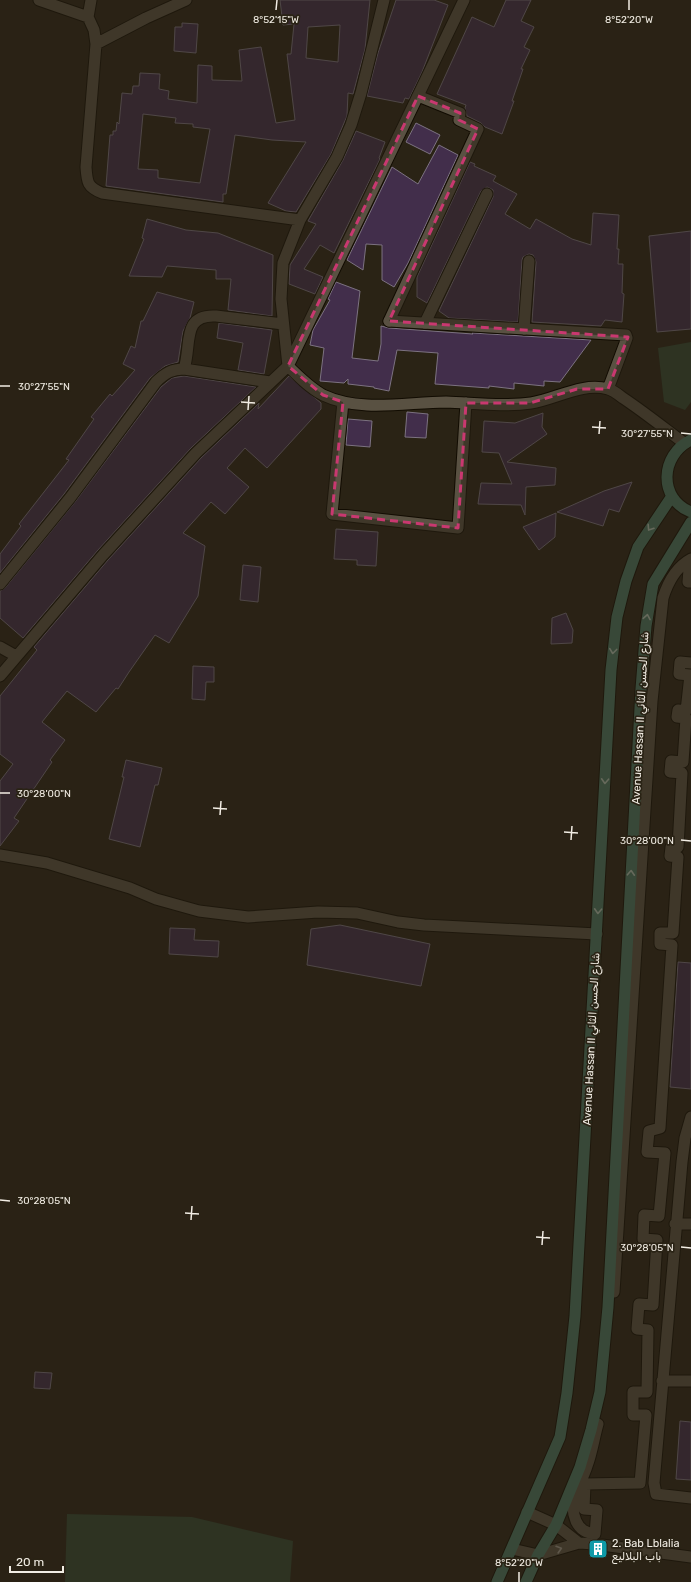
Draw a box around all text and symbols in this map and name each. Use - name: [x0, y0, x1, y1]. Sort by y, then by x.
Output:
- text: 8°52'15"W: [253, 14, 299, 26]
- text: 8°52'20"W: [605, 14, 653, 26]
- text: 30°27'55"N: [18, 381, 70, 393]
- text: 30°27'55"N: [621, 428, 673, 440]
- one-way arrow: [648, 524, 655, 531]
- one-way arrow: [642, 614, 651, 621]
- street label: Avenue Hassan II شارع الحسن الثاني: [629, 631, 654, 805]
- one-way arrow: [609, 648, 618, 654]
- one-way arrow: [601, 778, 609, 784]
- text: 30°28'00"N: [17, 788, 71, 800]
- text: 30°28'00"N: [620, 835, 674, 847]
- one-way arrow: [627, 870, 636, 876]
- one-way arrow: [594, 908, 603, 914]
- street label: Avenue Hassan II شارع الحسن الثاني: [580, 952, 605, 1126]
- text: 30°28'05"N: [17, 1195, 71, 1207]
- text: 30°28'05"N: [620, 1242, 674, 1254]
- place label: 2. Bab Lblalia باب البلاليع: [612, 1537, 679, 1565]
- building icon: 2. Bab Lblalia باب البلاليع: [587, 1538, 609, 1560]
- one-way arrow: [555, 1545, 562, 1554]
- scale bar: [10, 1548, 63, 1574]
- text: 20 m: [16, 1555, 44, 1569]
- text: 8°52'20"W: [495, 1557, 543, 1569]

